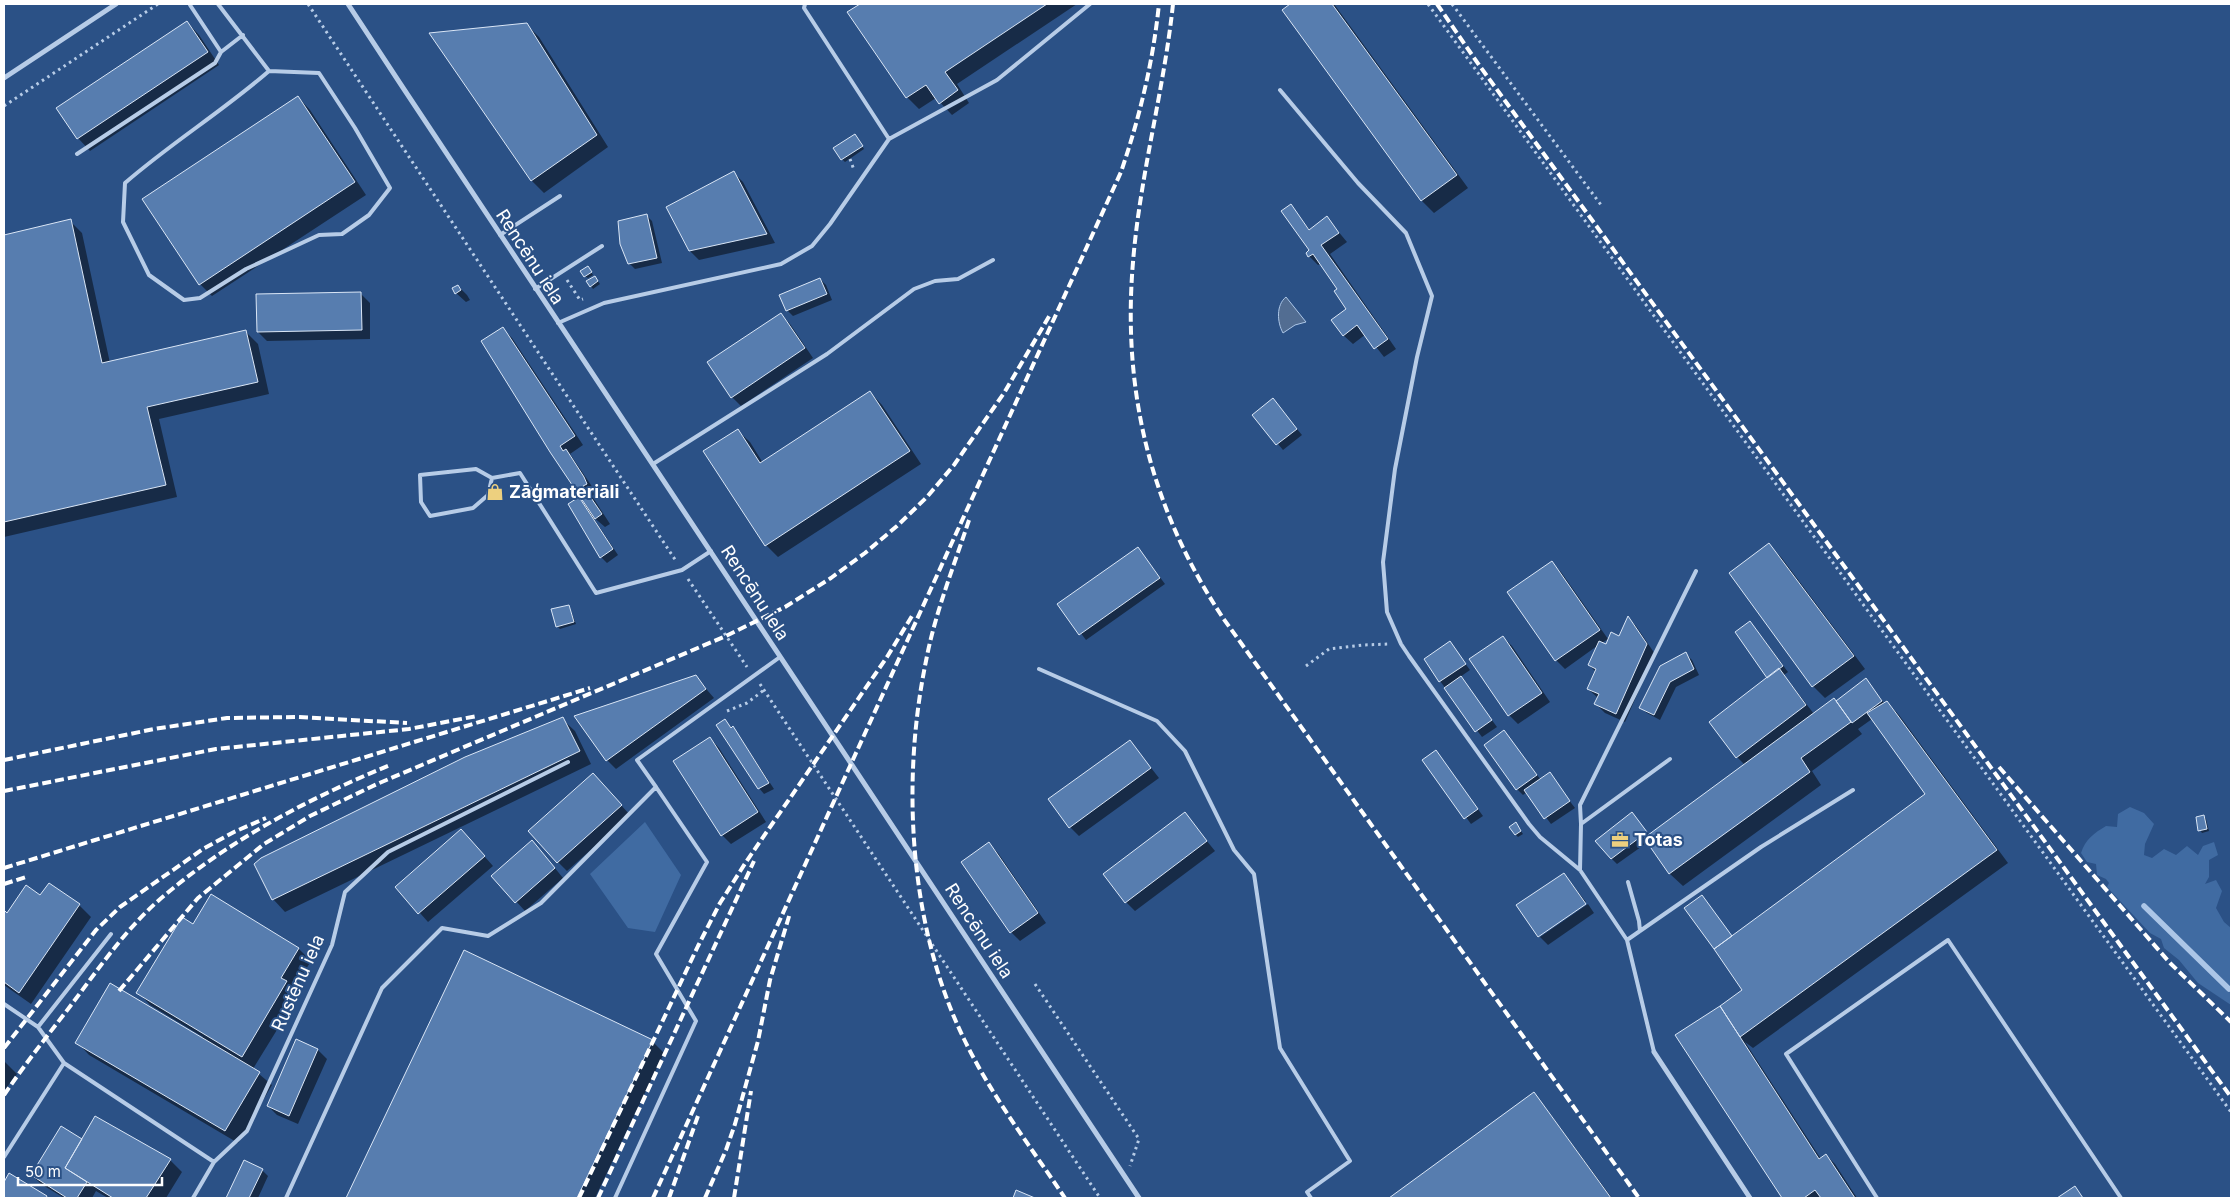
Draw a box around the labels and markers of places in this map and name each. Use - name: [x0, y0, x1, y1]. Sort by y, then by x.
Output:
- place label: Zāģmateriāli: [509, 481, 619, 502]
- shop icon: Zāģmateriāli: [485, 482, 505, 502]
- place label: Totas: [1634, 829, 1683, 850]
- office icon: Totas: [1610, 830, 1630, 850]

